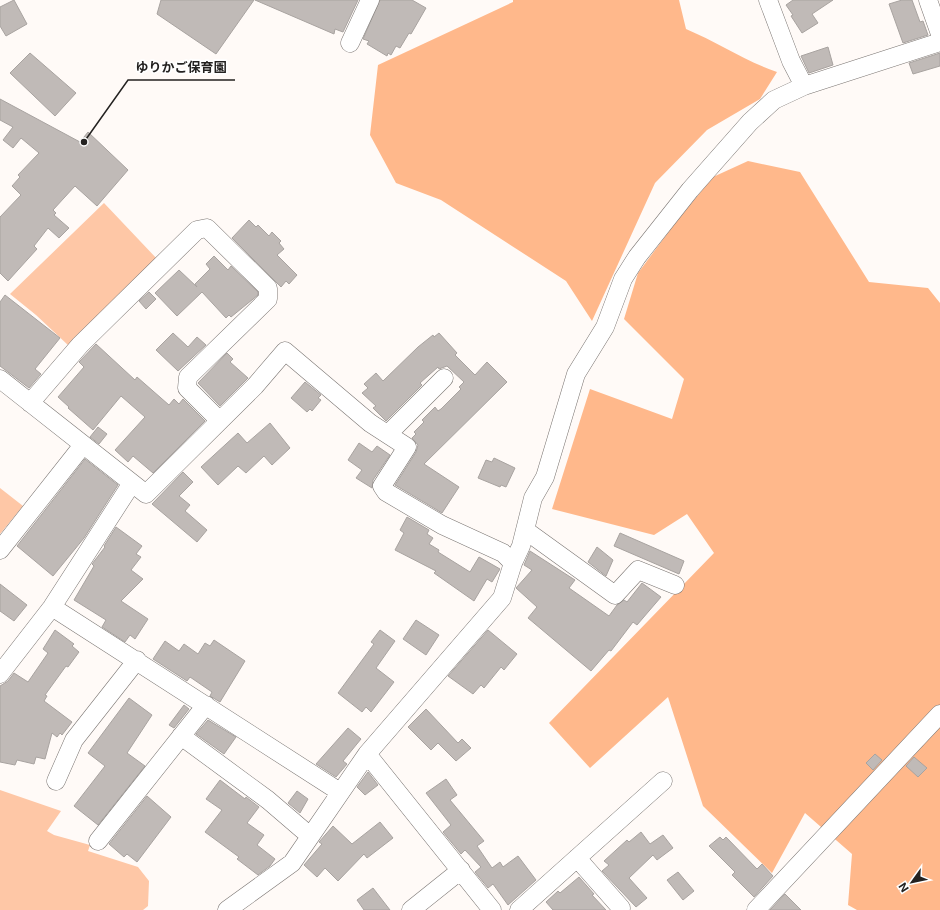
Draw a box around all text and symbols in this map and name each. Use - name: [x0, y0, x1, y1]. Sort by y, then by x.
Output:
- callout: ゆりかご保育園: [128, 55, 235, 80]
- text: ゆりかご保育園: [135, 59, 227, 75]
- north arrow: [892, 862, 932, 902]
- text: N: [895, 880, 912, 895]

